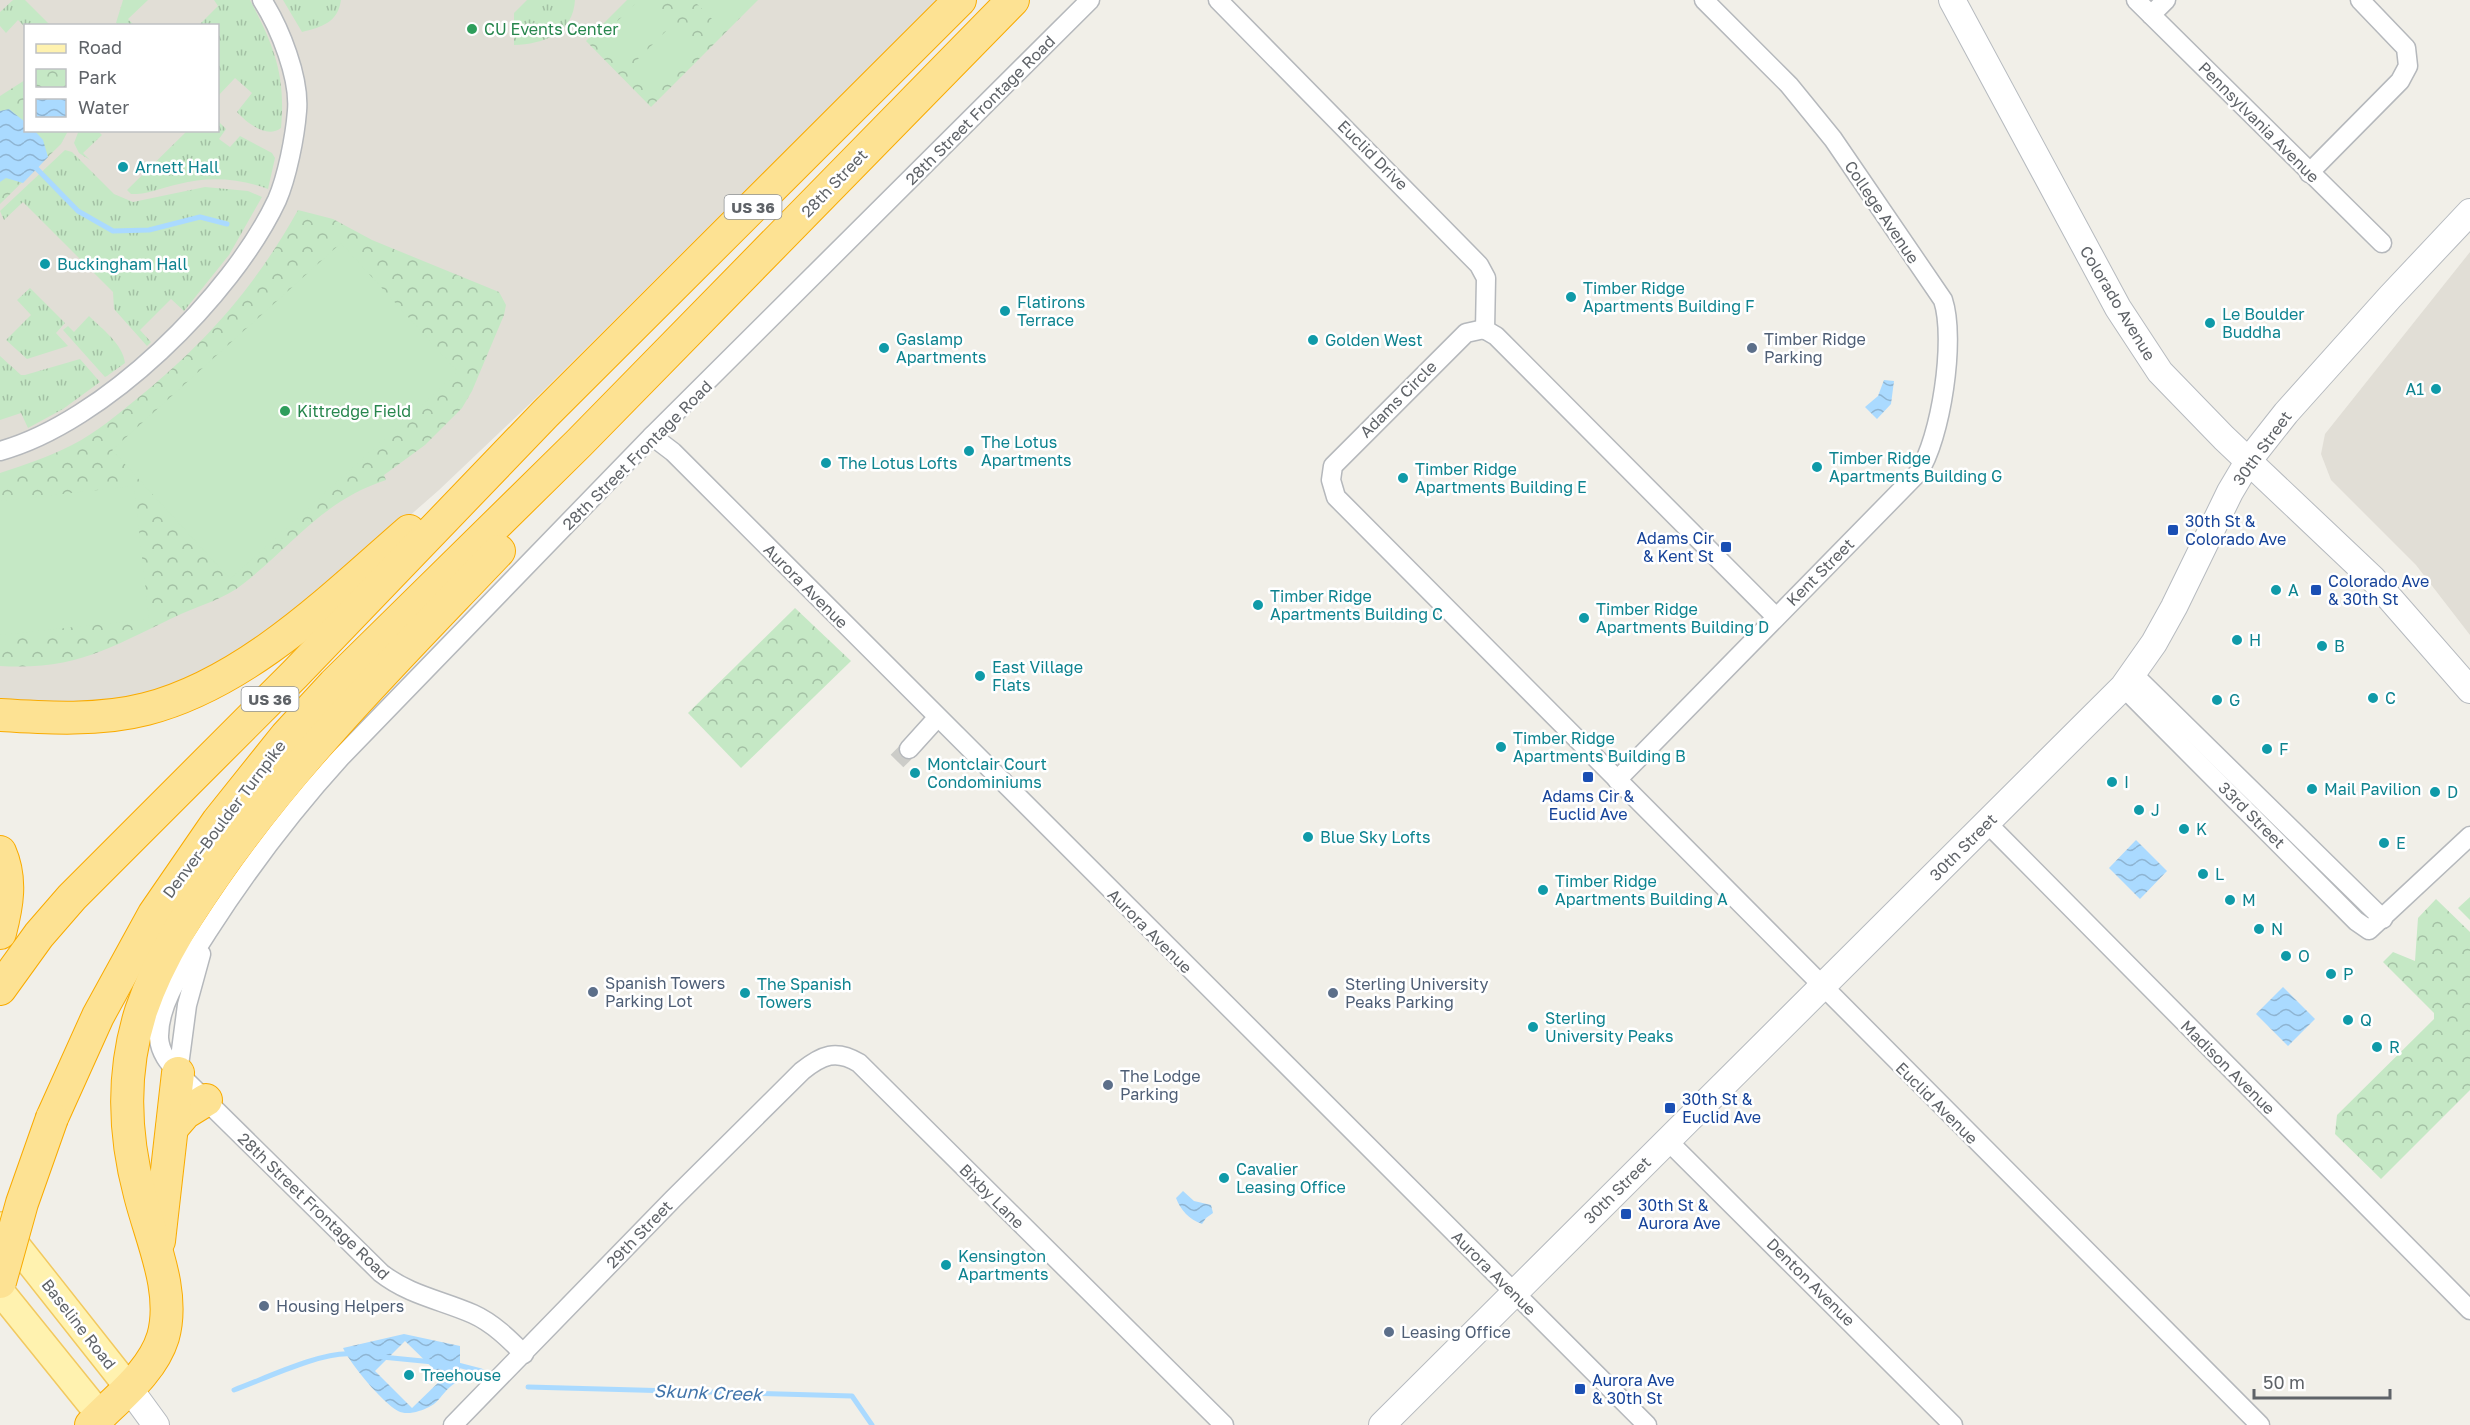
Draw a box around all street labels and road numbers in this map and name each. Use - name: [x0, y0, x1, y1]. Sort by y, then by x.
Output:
- street label: 28th Street Frontage Road: [901, 31, 1059, 189]
- street label: Pennsylvania Avenue: [2194, 57, 2324, 187]
- street label: Euclid Drive: [1334, 116, 1412, 194]
- street label: 28th Street: [797, 145, 871, 221]
- street label: College Avenue: [1840, 157, 1924, 267]
- road number: US 36: [724, 195, 782, 219]
- street label: Colorado Avenue: [2076, 242, 2160, 364]
- street label: Adams Circle: [1355, 356, 1441, 442]
- street label: 28th Street Frontage Road: [558, 376, 716, 534]
- street label: 30th Street: [2228, 407, 2296, 489]
- street label: Kent Street: [1782, 534, 1858, 610]
- street label: Aurora Avenue: [760, 540, 852, 632]
- road number: US 36: [242, 687, 298, 711]
- street label: Denver–Boulder Turnpike: [158, 736, 290, 902]
- street label: 33rd Street: [2215, 778, 2289, 852]
- street label: 30th Street: [1925, 809, 2001, 885]
- street label: Aurora Avenue: [1104, 885, 1196, 977]
- street label: Madison Avenue: [2177, 1016, 2279, 1118]
- street label: Euclid Avenue: [1892, 1058, 1982, 1148]
- street label: 28th Street Frontage Road: [234, 1128, 394, 1284]
- street label: 30th Street: [1579, 1152, 1655, 1228]
- street label: Bixby Lane: [955, 1159, 1029, 1233]
- street label: 29th Street: [602, 1196, 676, 1272]
- street label: Aurora Avenue: [1448, 1227, 1540, 1319]
- street label: Denton Avenue: [1763, 1234, 1859, 1330]
- street label: Baseline Road: [37, 1275, 121, 1373]

